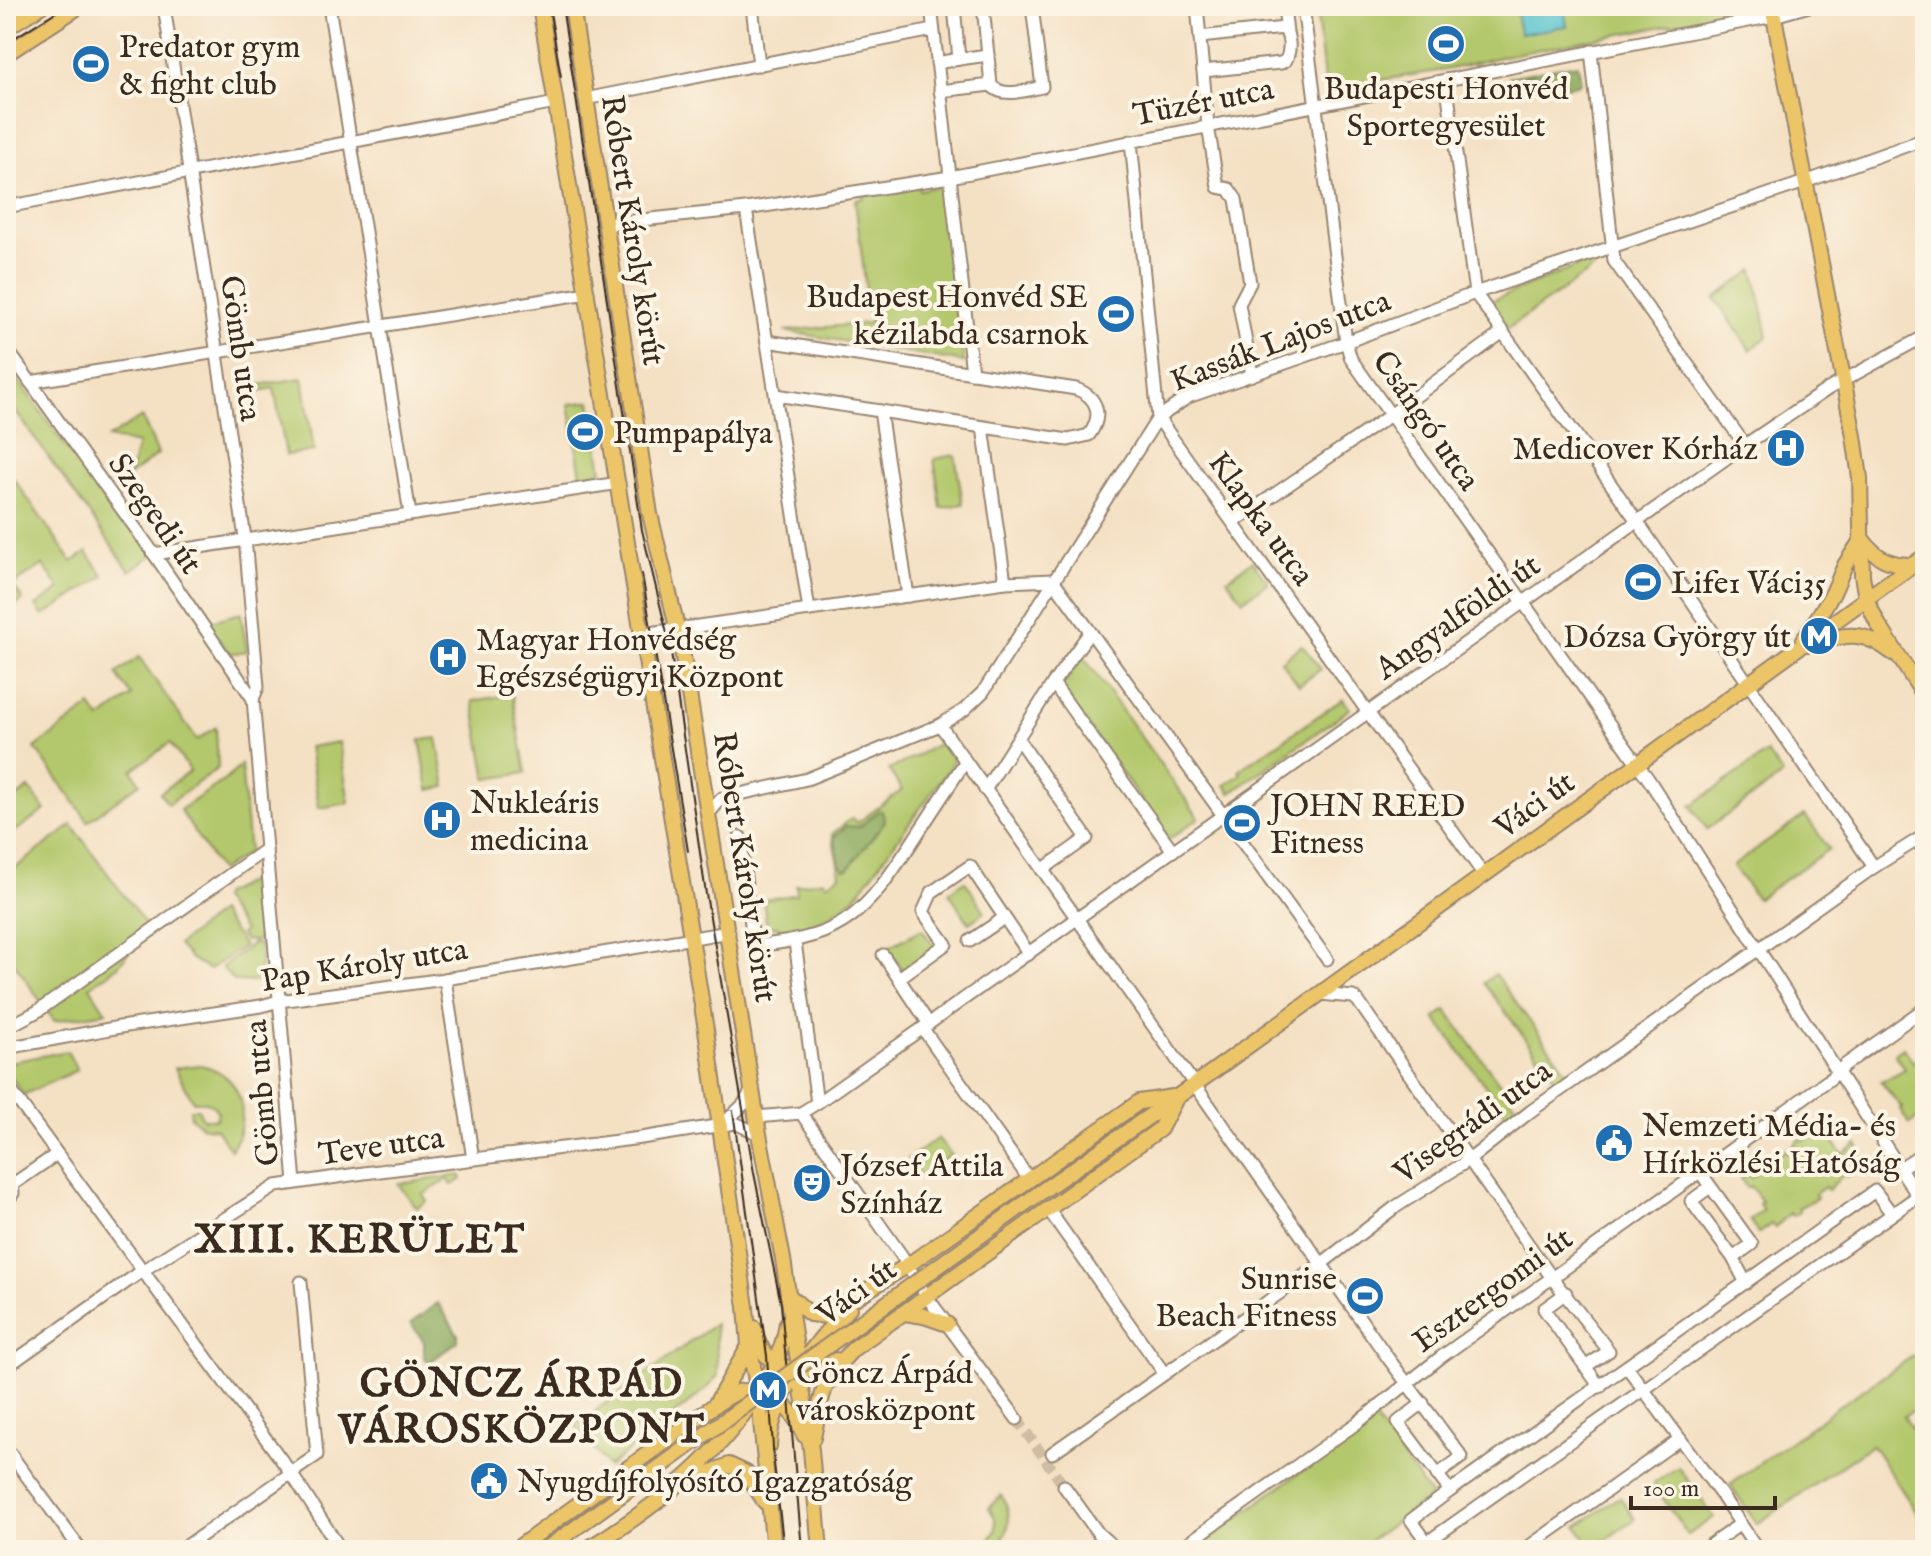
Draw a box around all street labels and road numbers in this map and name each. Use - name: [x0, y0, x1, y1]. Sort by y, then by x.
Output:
- street label: Tüzér utca: [1130, 70, 1277, 137]
- street label: Róbert Károly körút: [590, 92, 673, 369]
- street label: Gömb utca: [209, 273, 270, 424]
- street label: Kassák Lajos utca: [1165, 282, 1397, 403]
- street label: Csángó utca: [1362, 343, 1488, 500]
- street label: Klapka utca: [1198, 444, 1323, 595]
- street label: Szegedi út: [98, 446, 210, 583]
- street label: Angyalföldi út: [1367, 546, 1549, 691]
- street label: Róbert Károly körút: [702, 729, 785, 1006]
- street label: Váci út: [1486, 763, 1584, 850]
- street label: Pap Károly utca: [258, 930, 471, 1003]
- street label: Gömb utca: [237, 1018, 290, 1168]
- street label: Visegrádi utca: [1385, 1052, 1561, 1195]
- street label: Teve utca: [316, 1118, 447, 1177]
- street label: Esztergomi út: [1405, 1219, 1582, 1363]
- street label: Váci út: [808, 1250, 906, 1337]

